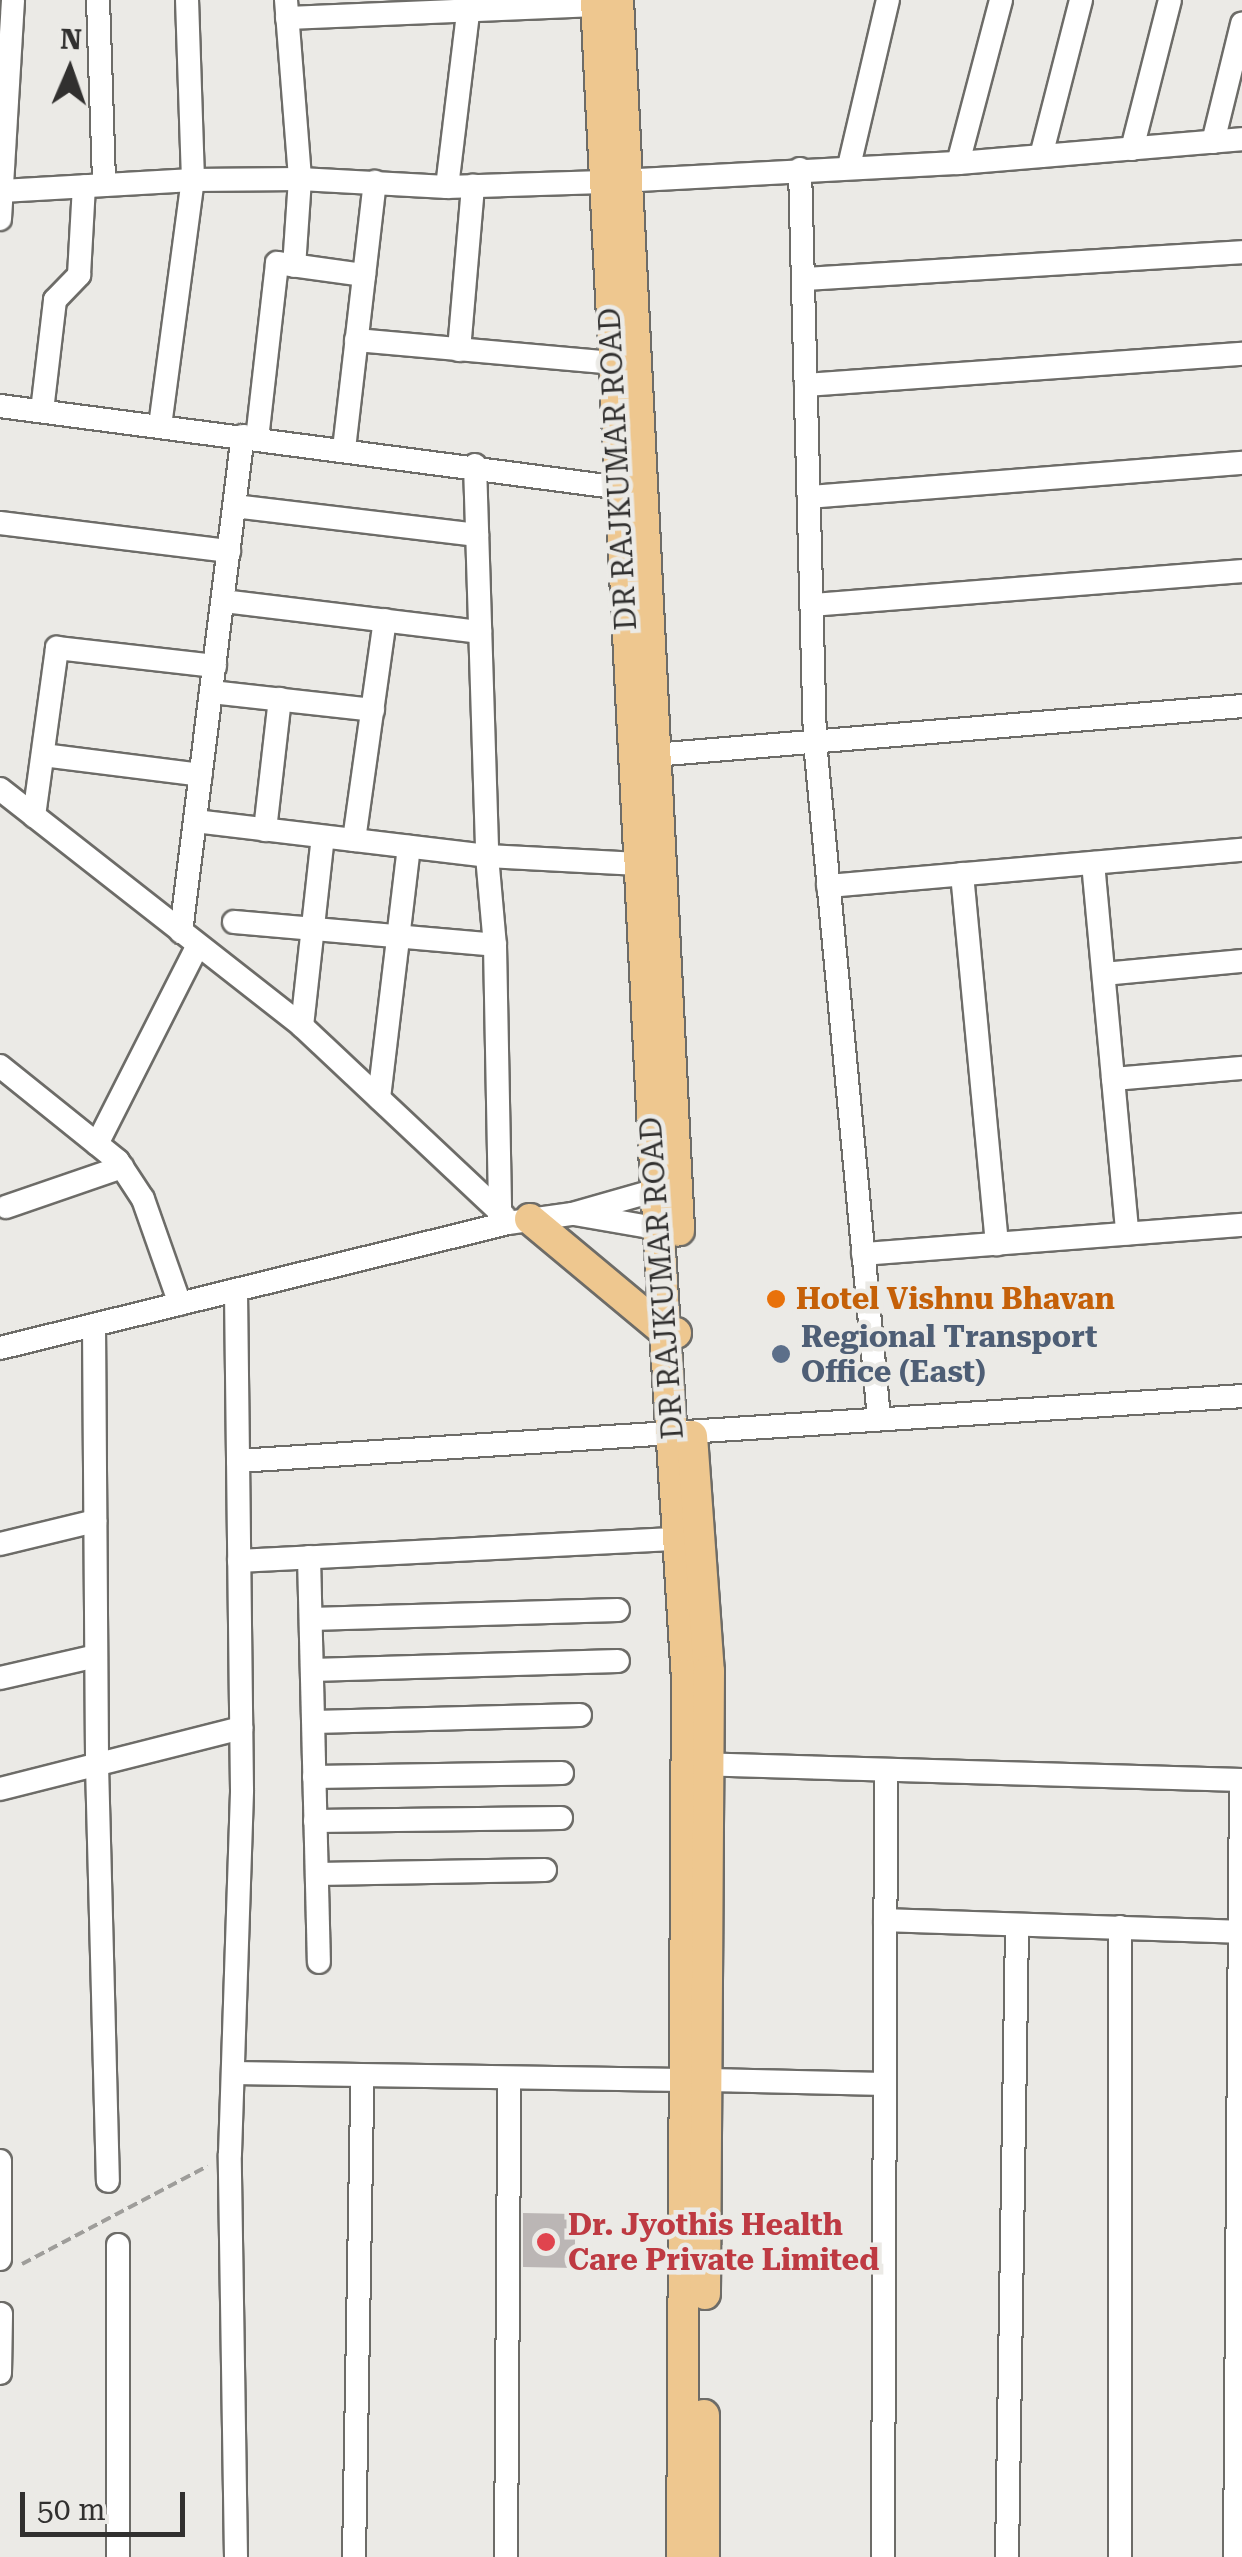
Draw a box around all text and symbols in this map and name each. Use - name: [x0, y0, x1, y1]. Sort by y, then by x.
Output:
- north arrow: [20, 20, 120, 120]
- text: N: [60, 23, 82, 56]
- street label: DR RAJKUMAR ROAD: [592, 307, 644, 631]
- street label: DR RAJKUMAR ROAD: [633, 1116, 691, 1440]
- place label: Hotel Vishnu Bhavan: [796, 1281, 1115, 1317]
- marker: Hotel Vishnu Bhavan: [765, 1288, 787, 1310]
- place label: Regional Transport Office (East): [801, 1319, 1097, 1390]
- marker: Regional Transport Office (East): [770, 1343, 792, 1365]
- place label: Dr. Jyothis Health Care Private Limited: [568, 2207, 879, 2278]
- marker: Dr. Jyothis Health Care Private Limited: [533, 2229, 559, 2255]
- scale bar: [25, 2472, 190, 2534]
- text: 50 m: [37, 2492, 106, 2527]

